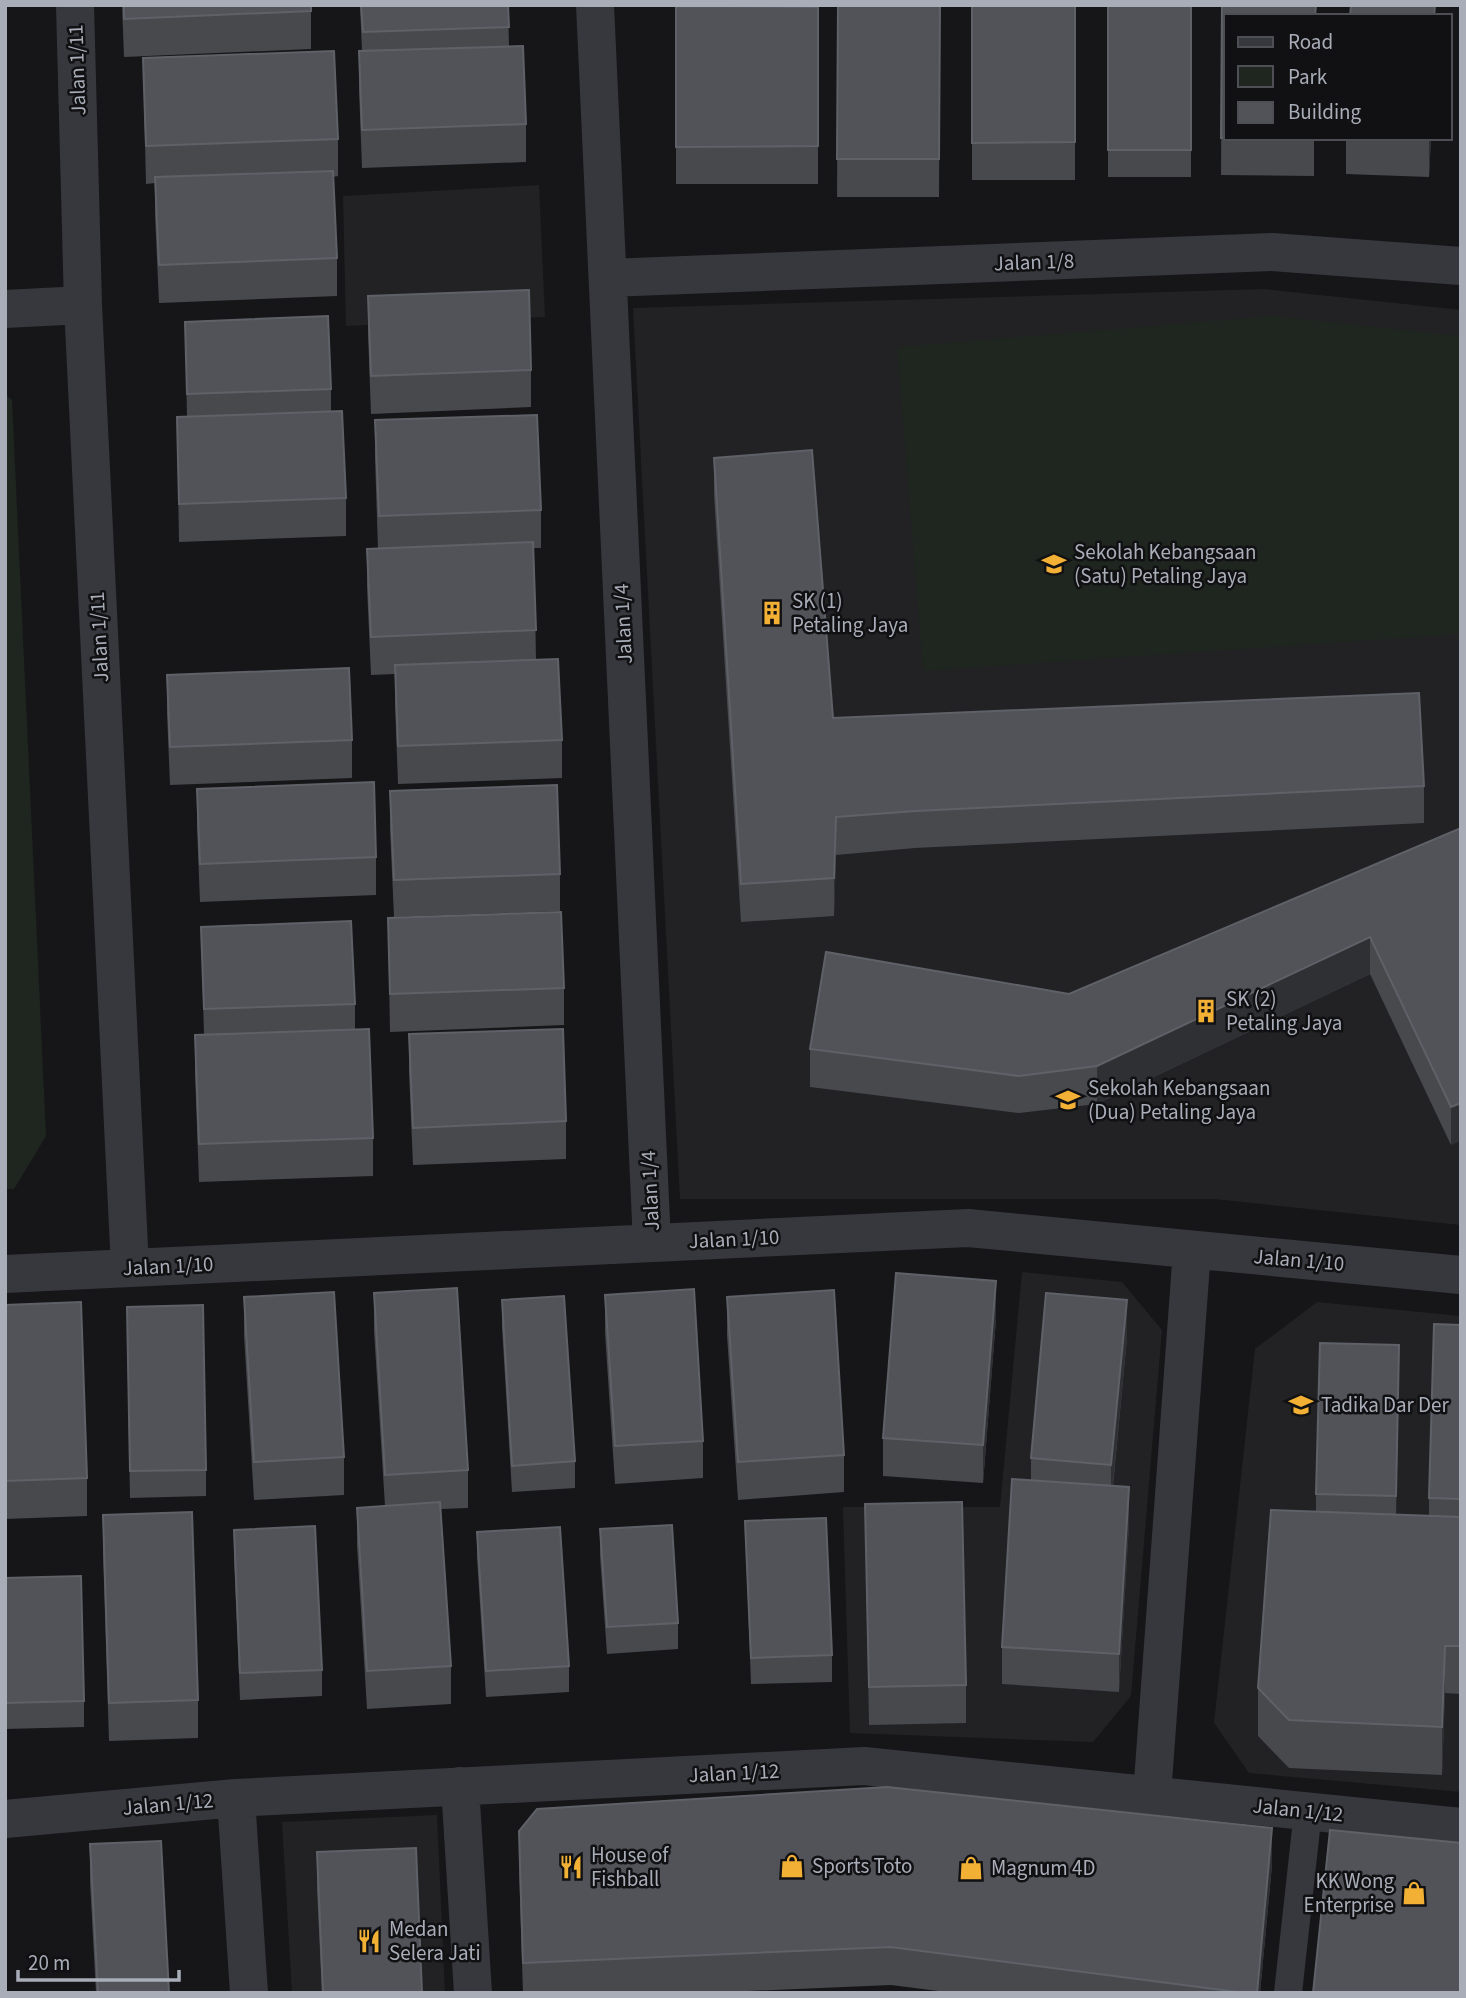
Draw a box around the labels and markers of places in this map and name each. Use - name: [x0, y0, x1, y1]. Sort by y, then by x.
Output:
- place label: Sekolah Kebangsaan (Satu) Petaling Jaya: [1074, 537, 1256, 591]
- school or university icon: Sekolah Kebangsaan (Satu) Petaling Jaya: [1040, 550, 1068, 578]
- place label: SK (1) Petaling Jaya: [792, 586, 908, 640]
- building icon: SK (1) Petaling Jaya: [758, 599, 786, 627]
- place label: SK (2) Petaling Jaya: [1226, 984, 1342, 1038]
- building icon: SK (2) Petaling Jaya: [1192, 997, 1220, 1025]
- place label: Sekolah Kebangsaan (Dua) Petaling Jaya: [1088, 1073, 1270, 1127]
- school or university icon: Sekolah Kebangsaan (Dua) Petaling Jaya: [1054, 1086, 1082, 1114]
- place label: Tadika Dar Der: [1321, 1390, 1449, 1420]
- school or university icon: Tadika Dar Der: [1287, 1391, 1315, 1419]
- place label: House of Fishball: [591, 1840, 669, 1894]
- place label: Sports Toto: [812, 1851, 913, 1881]
- shop icon: Sports Toto: [778, 1852, 806, 1880]
- restaurant icon: House of Fishball: [557, 1853, 585, 1881]
- place label: Magnum 4D: [991, 1853, 1095, 1883]
- shop icon: Magnum 4D: [957, 1854, 985, 1882]
- place label: KK Wong Enterprise: [1304, 1866, 1394, 1920]
- shop icon: KK Wong Enterprise: [1400, 1879, 1428, 1907]
- place label: Medan Selera Jati: [389, 1914, 481, 1968]
- restaurant icon: Medan Selera Jati: [355, 1927, 383, 1955]

